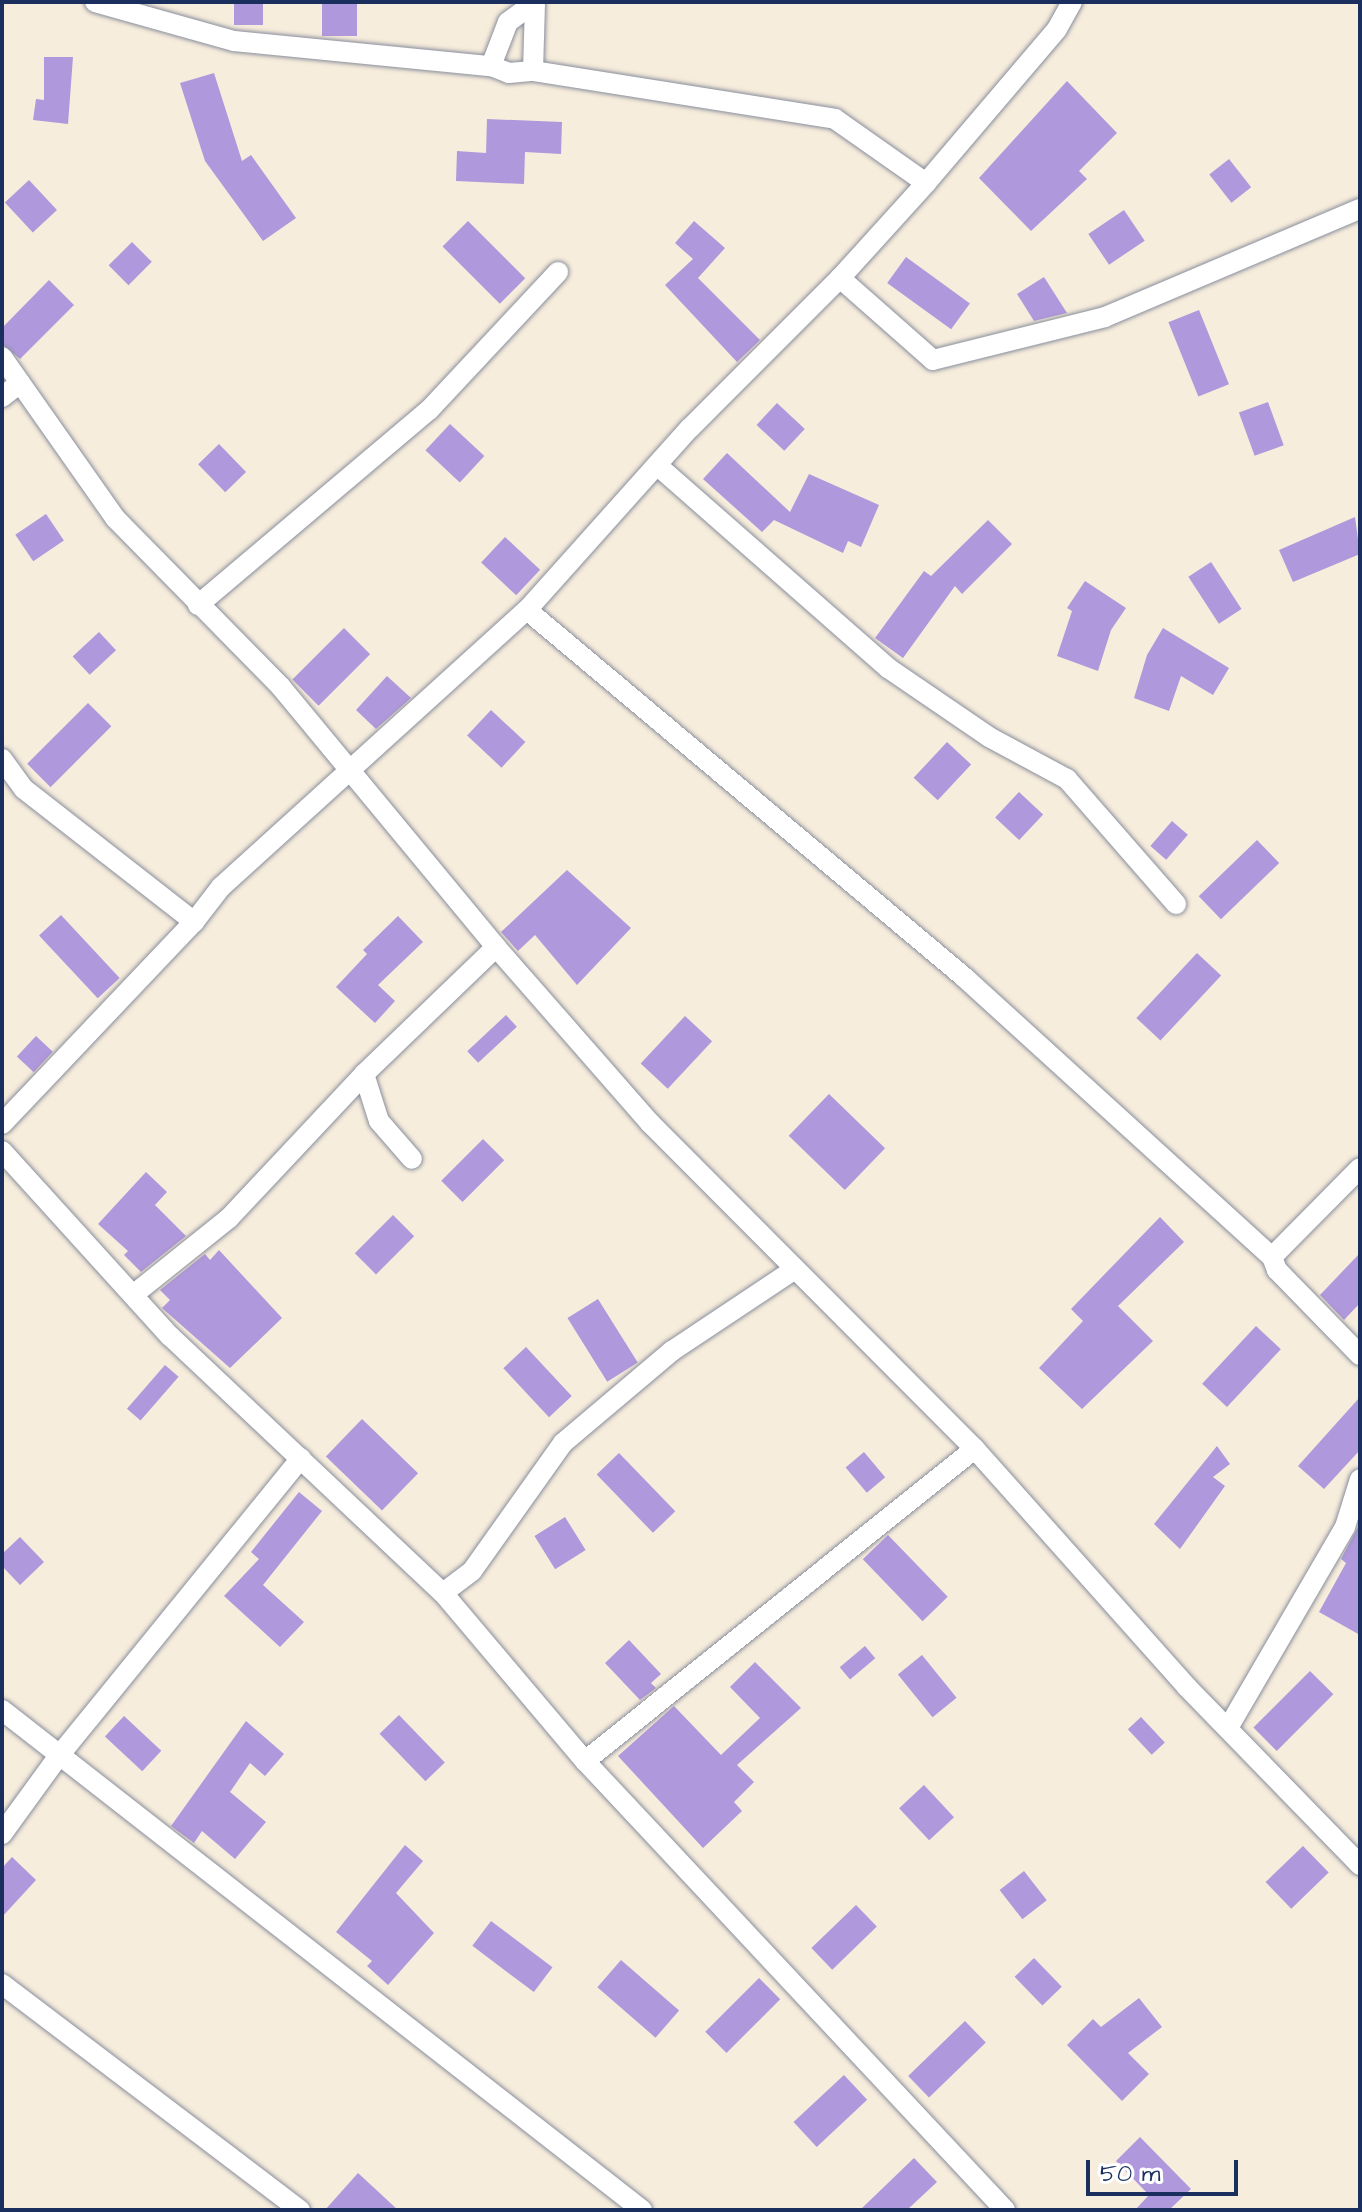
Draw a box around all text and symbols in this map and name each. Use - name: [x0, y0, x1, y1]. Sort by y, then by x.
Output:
- scale bar: [1090, 2144, 1242, 2194]
- text: 50 m: [1100, 2157, 1160, 2191]

